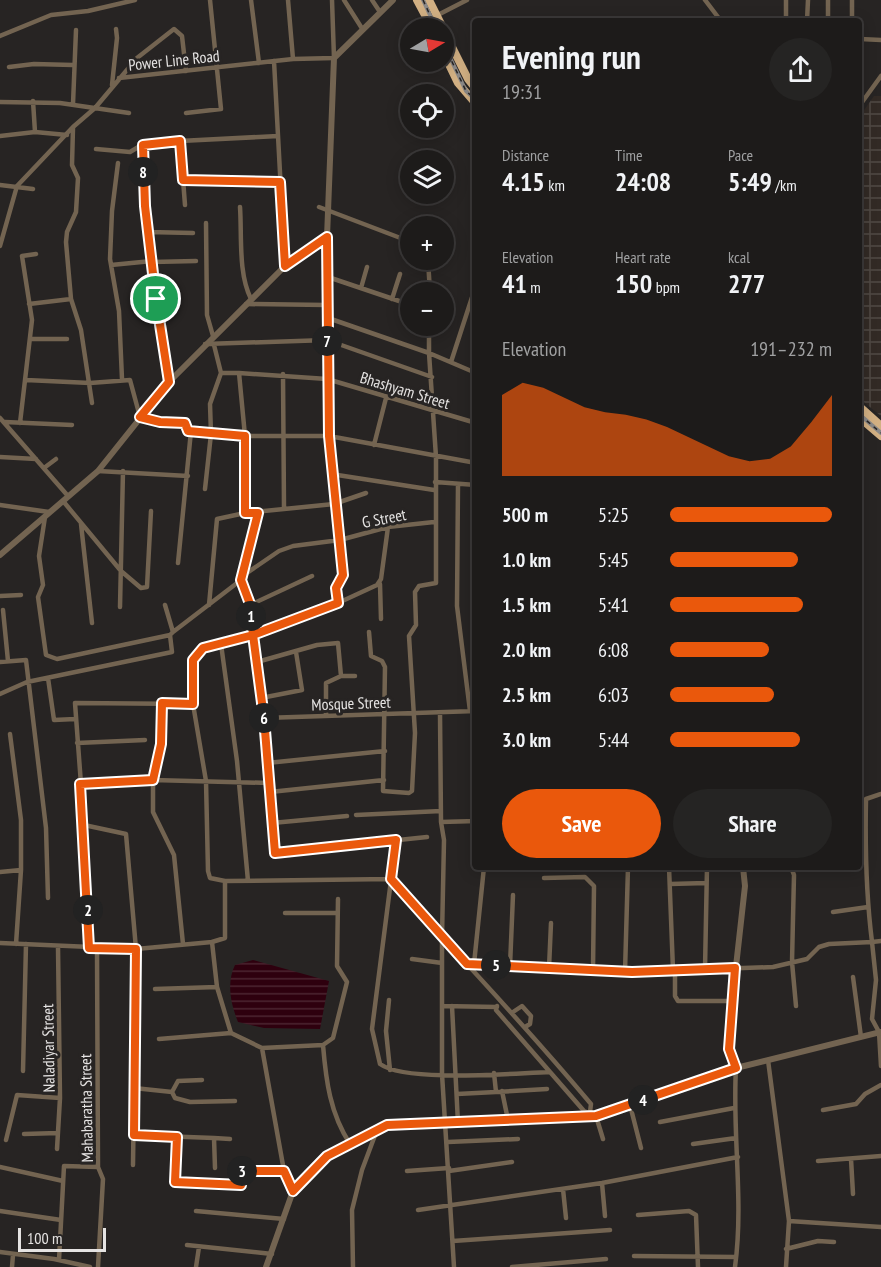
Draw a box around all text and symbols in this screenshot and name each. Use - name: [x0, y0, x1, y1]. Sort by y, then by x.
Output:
- north arrow: [400, 18, 454, 72]
- map controls: [400, 18, 454, 336]
- text: Evening run: [502, 35, 641, 78]
- button: share: [769, 38, 832, 101]
- street label: Power Line Road: [127, 45, 221, 75]
- text: 19:31: [502, 79, 542, 105]
- button: locate: [400, 84, 454, 138]
- text: Distance: [502, 145, 549, 165]
- text: Time: [615, 145, 643, 165]
- text: Pace: [728, 145, 753, 165]
- button: layers: [400, 150, 454, 204]
- pin: 8: [128, 157, 158, 187]
- text: 8: [139, 162, 147, 182]
- text: 4.15: [502, 165, 545, 198]
- text: 24:08: [615, 165, 671, 198]
- text: 5:49: [728, 165, 772, 198]
- text: km: [545, 175, 565, 195]
- text: /km: [772, 175, 797, 195]
- button: +: [400, 216, 454, 270]
- text: Elevation: [502, 247, 553, 267]
- text: Heart rate: [615, 247, 671, 267]
- text: kcal: [728, 247, 750, 267]
- text: 41: [502, 267, 527, 300]
- text: 150: [615, 267, 652, 300]
- text: 277: [728, 267, 765, 300]
- pin: [130, 273, 181, 324]
- text: m: [527, 277, 541, 297]
- text: bpm: [652, 277, 680, 297]
- icon: arrive: [139, 282, 172, 315]
- button: −: [400, 282, 454, 336]
- pin: 7: [312, 326, 342, 356]
- text: 7: [323, 331, 331, 351]
- text: Elevation: [502, 336, 566, 362]
- text: 191–232 m: [750, 336, 832, 362]
- street label: Bhashyam Street: [358, 367, 453, 413]
- text: 500 m: [502, 502, 548, 528]
- text: 5:25: [598, 502, 629, 528]
- street label: G Street: [360, 504, 408, 532]
- text: 1.0 km: [502, 547, 551, 573]
- text: 5:45: [598, 547, 629, 573]
- text: 1.5 km: [502, 592, 551, 618]
- text: 5:41: [598, 592, 629, 618]
- pin: 1: [236, 601, 266, 631]
- text: 1: [247, 606, 255, 626]
- text: 2.0 km: [502, 637, 551, 663]
- text: 6:08: [598, 637, 629, 663]
- text: 2.5 km: [502, 682, 551, 708]
- text: 6:03: [598, 682, 629, 708]
- street label: Mosque Street: [311, 692, 392, 714]
- pin: 6: [249, 703, 279, 733]
- text: 6: [260, 708, 268, 728]
- text: 3.0 km: [502, 727, 551, 753]
- text: 5:44: [598, 727, 629, 753]
- button: Save: [502, 789, 661, 858]
- button: Share: [673, 789, 832, 858]
- pin: 2: [73, 895, 103, 925]
- text: 2: [84, 900, 92, 920]
- pin: 5: [481, 950, 511, 980]
- text: 5: [492, 955, 500, 975]
- street label: Naladiyar Street: [37, 1003, 59, 1093]
- street label: Mahabaratha Street: [75, 1053, 97, 1162]
- pin: 4: [628, 1085, 658, 1115]
- text: 4: [639, 1090, 647, 1110]
- pin: 3: [227, 1156, 257, 1186]
- text: 3: [238, 1161, 246, 1181]
- scale bar: [18, 1225, 106, 1252]
- text: 100 m: [27, 1228, 62, 1248]

